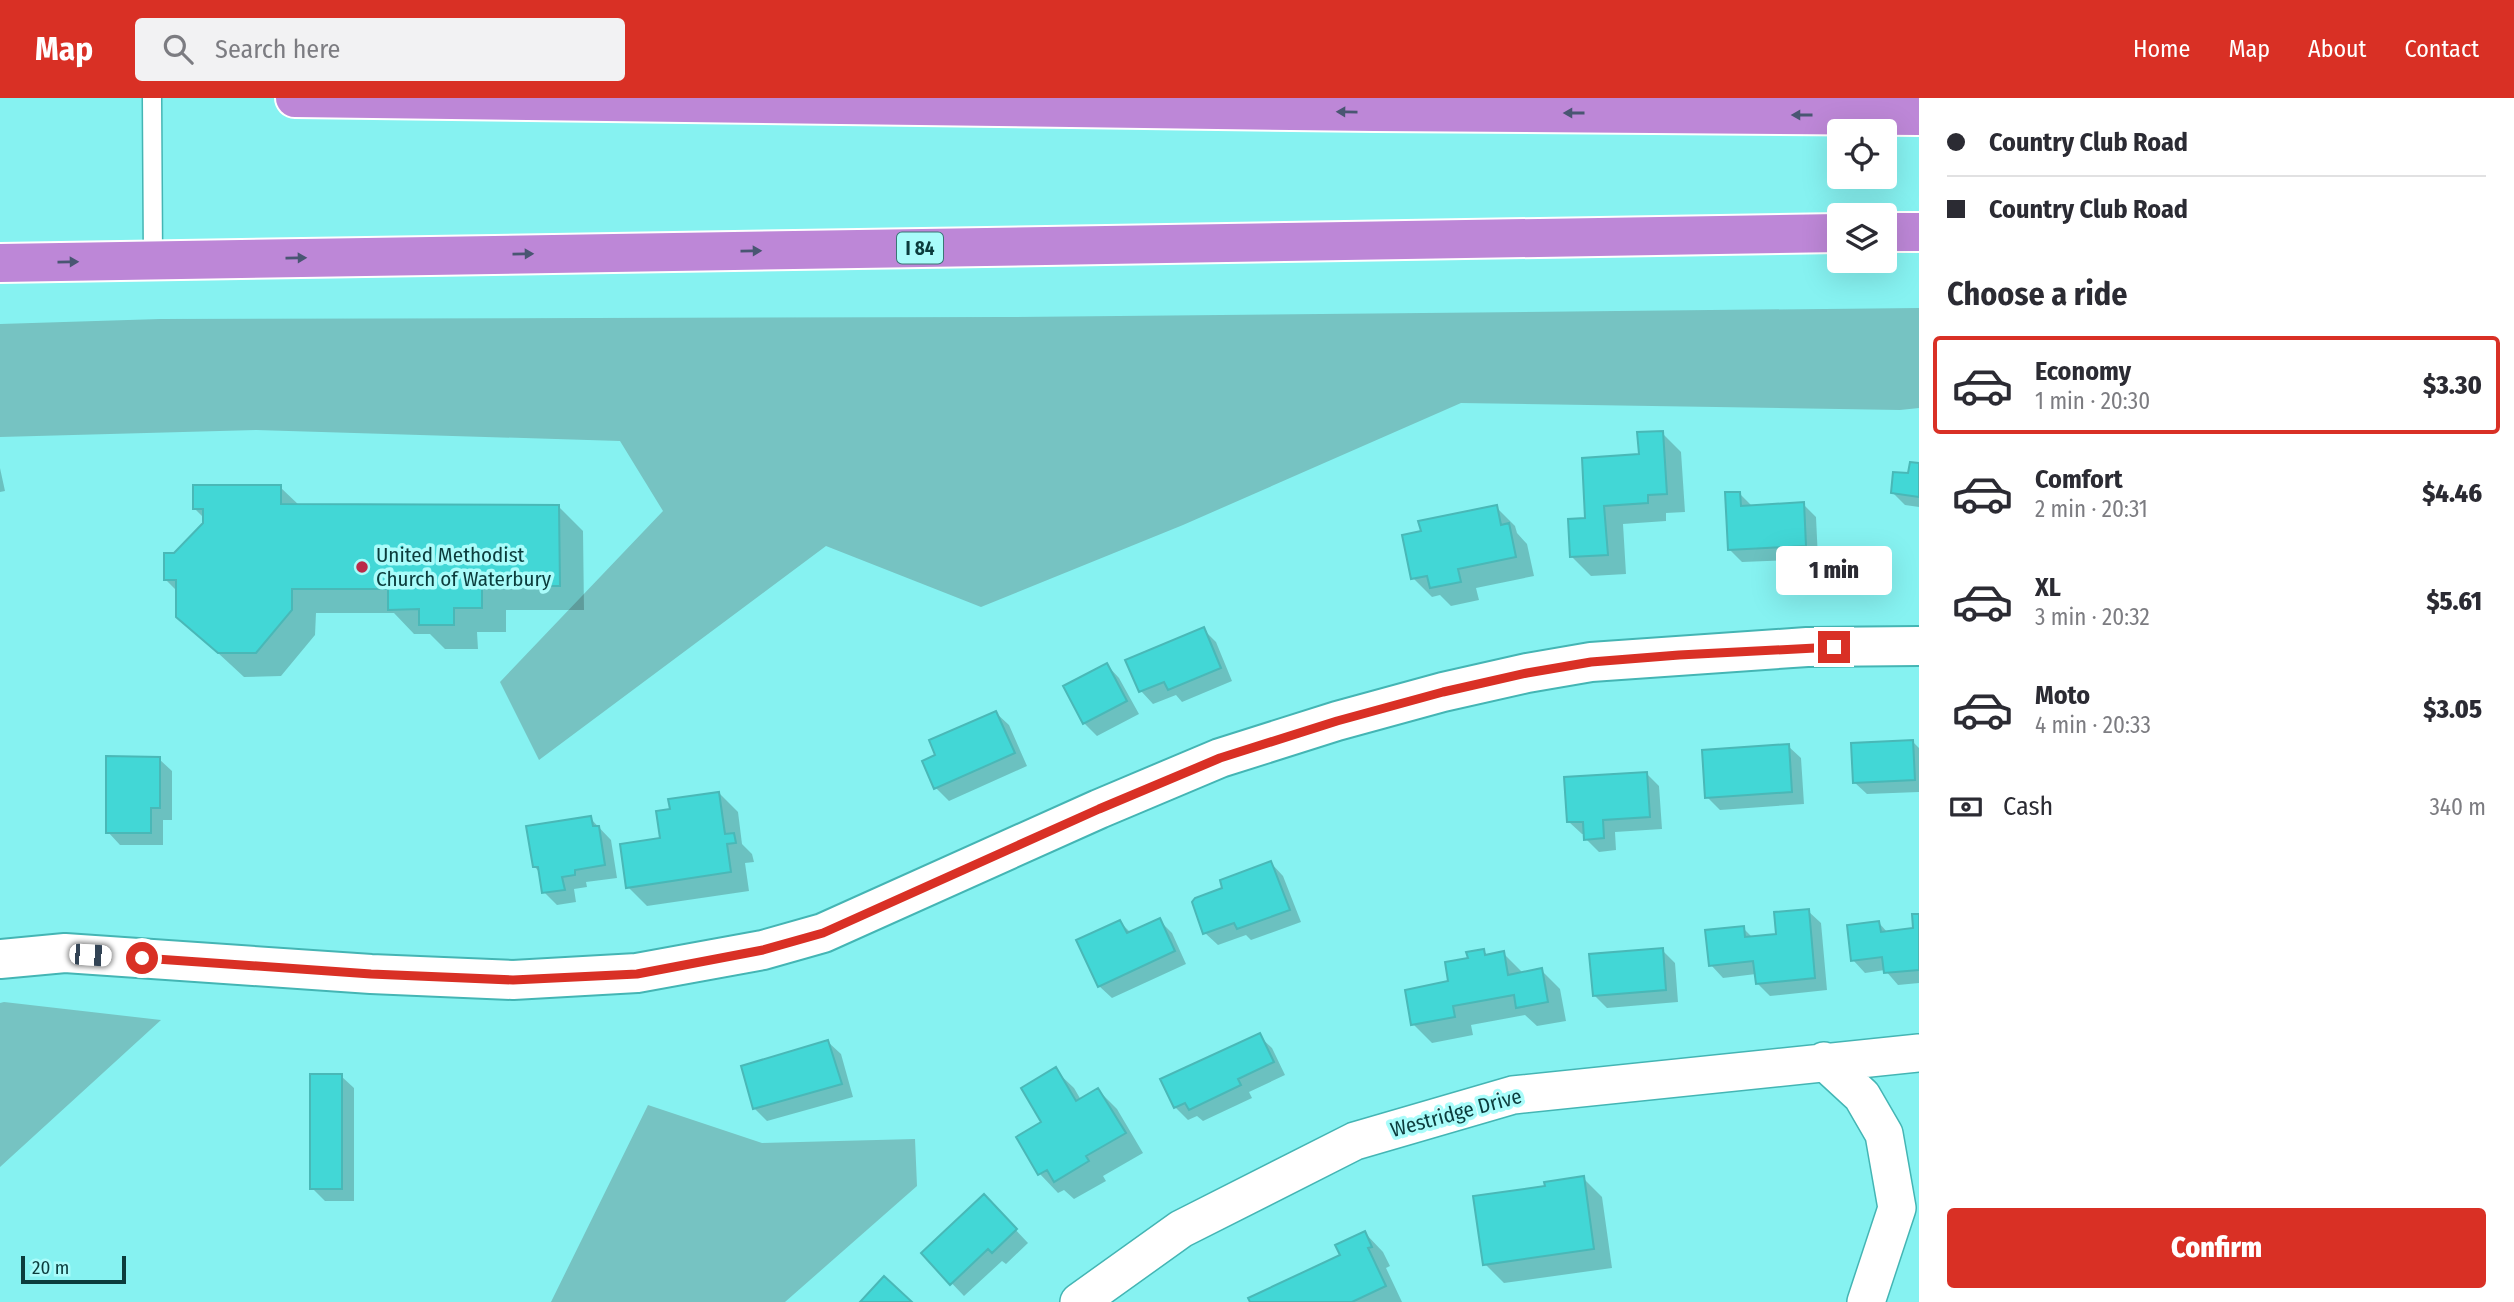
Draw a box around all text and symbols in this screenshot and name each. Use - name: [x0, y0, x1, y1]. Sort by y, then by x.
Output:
- search box: [135, 18, 625, 81]
- text: Map: [35, 29, 93, 69]
- icon: search: [159, 30, 197, 68]
- text: Search here: [215, 34, 340, 65]
- text: Home: [2133, 35, 2190, 63]
- text: Map: [2228, 35, 2270, 63]
- text: About: [2308, 35, 2366, 63]
- text: Contact: [2404, 35, 2479, 63]
- one-way arrow: [1336, 106, 1358, 117]
- one-way arrow: [1563, 107, 1585, 119]
- one-way arrow: [1791, 109, 1813, 121]
- map controls: [1827, 119, 1897, 273]
- button: locate: [1827, 119, 1897, 189]
- text: Country Club Road: [1989, 127, 2188, 158]
- text: Country Club Road: [1989, 194, 2188, 225]
- button: layers: [1827, 203, 1897, 273]
- road number: I 84: [897, 232, 943, 264]
- one-way arrow: [740, 245, 762, 256]
- one-way arrow: [512, 248, 534, 260]
- one-way arrow: [285, 252, 307, 264]
- one-way arrow: [57, 256, 79, 268]
- text: Choose a ride: [1947, 275, 2128, 313]
- icon: car: [1951, 354, 2014, 417]
- text: Economy: [2035, 356, 2131, 387]
- text: $3.30: [2423, 370, 2482, 401]
- text: 1 min · 20:30: [2035, 387, 2150, 415]
- icon: car: [1951, 462, 2014, 525]
- text: Comfort: [2035, 464, 2123, 495]
- text: $4.46: [2422, 478, 2482, 509]
- text: 2 min · 20:31: [2035, 495, 2148, 523]
- place label: United Methodist Church of Waterbury: [376, 542, 552, 592]
- callout: 1 min: [1776, 546, 1892, 594]
- text: 1 min: [1809, 556, 1859, 584]
- marker: United Methodist Church of Waterbury: [354, 559, 370, 575]
- icon: car: [1951, 570, 2014, 633]
- text: XL: [2035, 572, 2061, 603]
- text: $5.61: [2426, 586, 2482, 617]
- text: 3 min · 20:32: [2035, 603, 2150, 631]
- route end: [1818, 631, 1850, 663]
- icon: car: [1951, 678, 2014, 741]
- text: Moto: [2035, 680, 2090, 711]
- text: $3.05: [2423, 694, 2482, 725]
- text: 4 min · 20:33: [2035, 711, 2151, 739]
- icon: cash: [1947, 788, 1985, 826]
- text: Cash: [2003, 791, 2053, 822]
- text: 340 m: [2430, 793, 2486, 821]
- route start: [126, 942, 158, 974]
- car: [69, 943, 112, 967]
- street label: Westridge Drive: [1387, 1083, 1525, 1143]
- button: Confirm: [1947, 1208, 2486, 1288]
- scale bar: [21, 1253, 126, 1285]
- text: 20 m: [32, 1256, 69, 1279]

